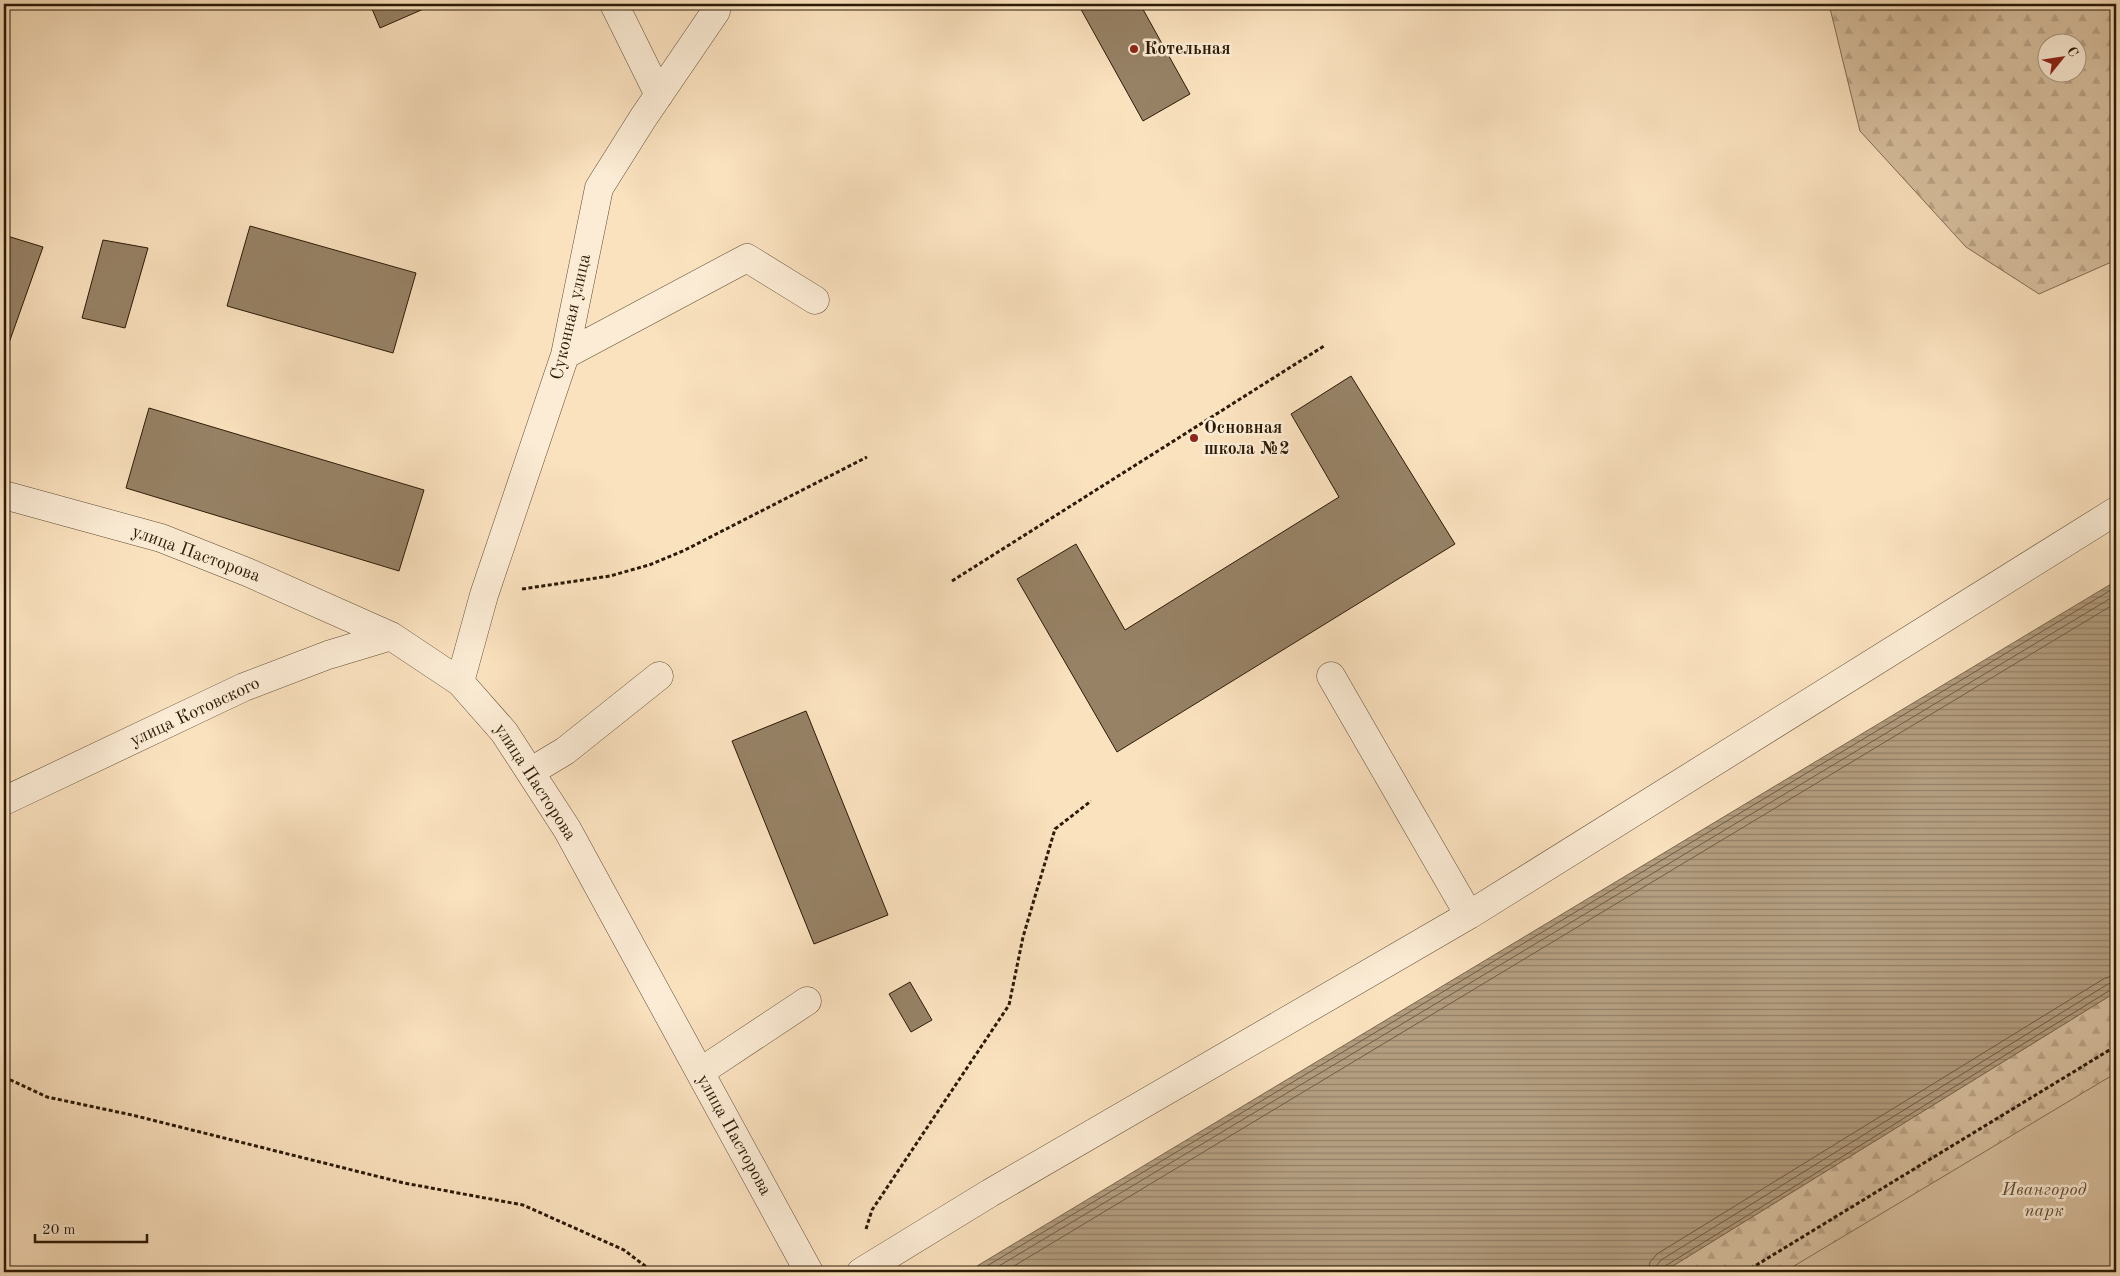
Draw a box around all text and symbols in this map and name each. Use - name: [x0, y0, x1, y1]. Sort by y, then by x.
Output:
- north arrow: [2038, 32, 2088, 82]
- place label: Котельная: [1144, 40, 1231, 58]
- marker: Котельная: [1128, 43, 1140, 55]
- text: С: [2064, 44, 2081, 60]
- street label: Суконная улица: [548, 252, 594, 382]
- place label: Основная школа №2: [1204, 419, 1290, 458]
- marker: Основная школа №2: [1188, 432, 1200, 444]
- street label: улица Пасторова: [129, 522, 263, 586]
- street label: улица Котовского: [127, 674, 263, 750]
- street label: улица Пасторова: [491, 720, 579, 844]
- street label: улица Пасторова: [693, 1072, 775, 1199]
- park label: Ивангород парк: [2001, 1181, 2086, 1220]
- scale bar: [35, 1211, 148, 1243]
- text: 20 m: [42, 1223, 76, 1238]

